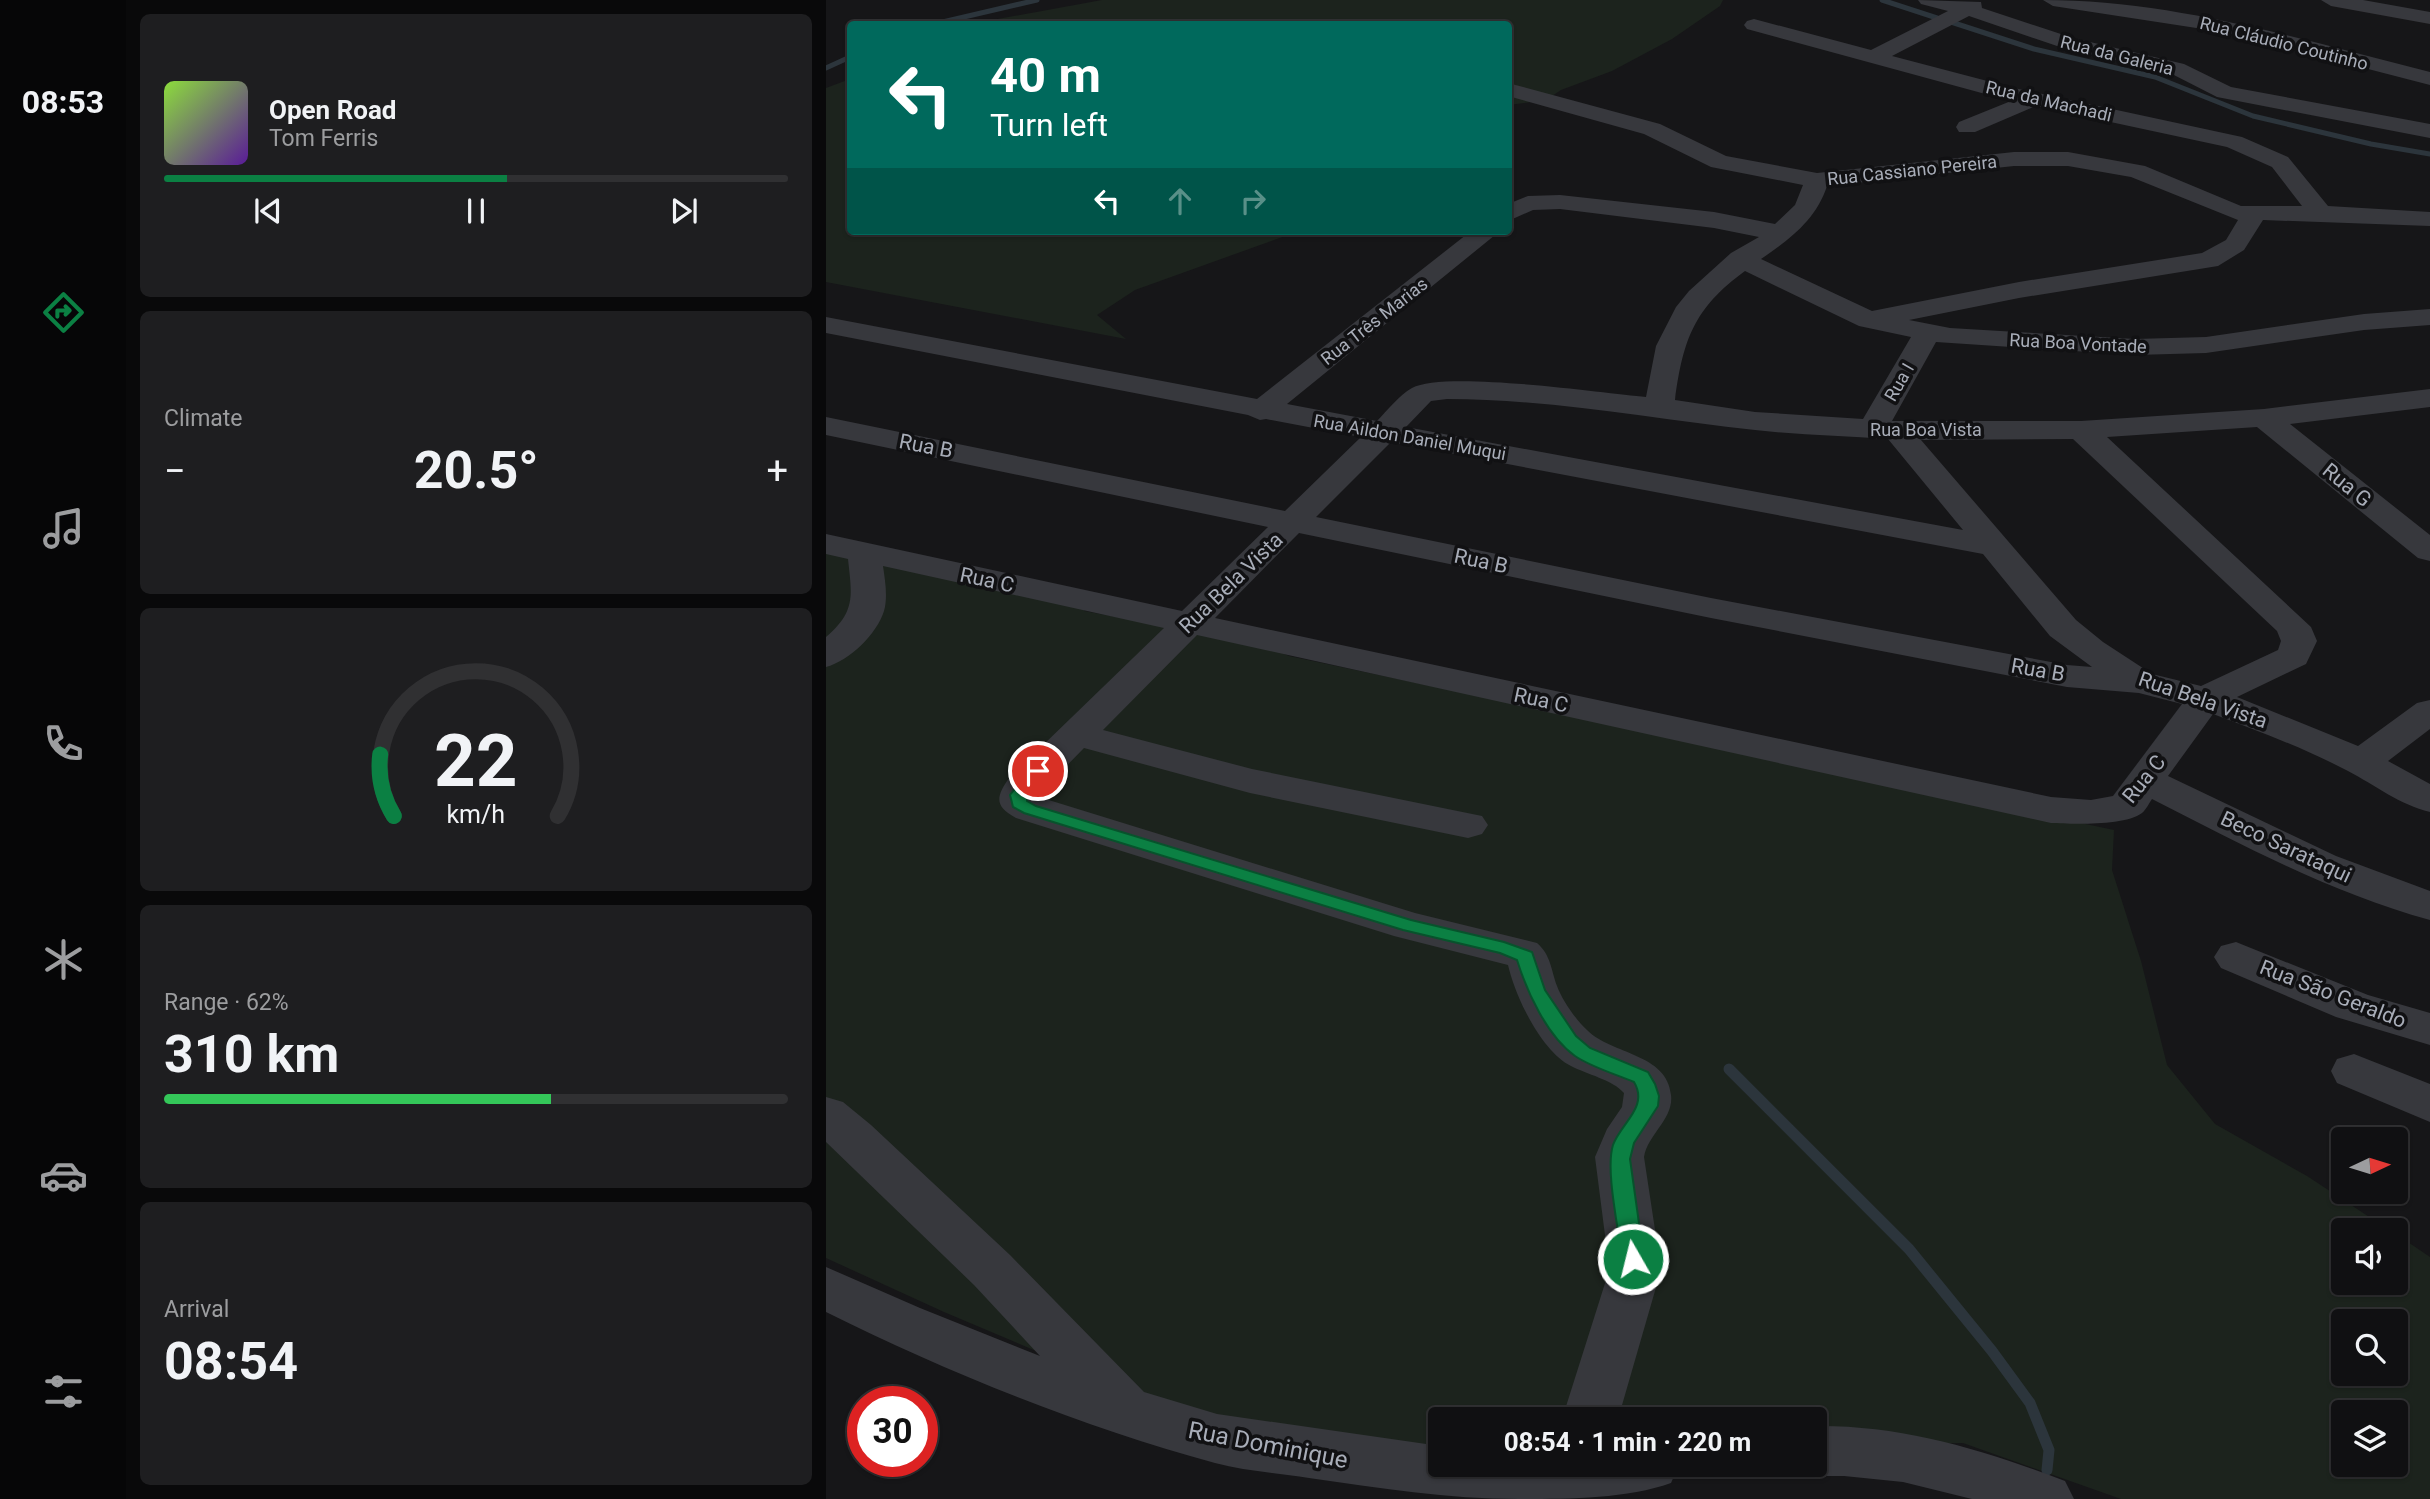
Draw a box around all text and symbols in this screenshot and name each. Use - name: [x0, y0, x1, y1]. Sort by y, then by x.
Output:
- street label: Rua Cláudio Coutinho: [2198, 12, 2370, 74]
- street label: Rua da Galeria: [2058, 31, 2176, 79]
- text: 40 m: [990, 47, 1101, 104]
- icon: left: [875, 49, 966, 140]
- street label: Rua da Machadi: [1984, 76, 2114, 126]
- text: 08:53: [22, 83, 104, 121]
- text: Open Road: [269, 95, 397, 125]
- text: Turn left: [990, 106, 1108, 144]
- text: Tom Ferris: [269, 125, 378, 152]
- street label: Rua Cassiano Pereira: [1826, 151, 1998, 189]
- icon: left: [1088, 182, 1126, 220]
- icon: ahead: [1161, 182, 1199, 220]
- icon: right: [1234, 182, 1272, 220]
- icon: previous: [249, 192, 287, 230]
- icon: pause: [457, 192, 495, 230]
- icon: next: [665, 192, 703, 230]
- street label: Rua Três Marias: [1317, 273, 1431, 369]
- icon: directions: [39, 288, 88, 337]
- street label: Rua Boa Vontade: [2009, 329, 2147, 357]
- street label: Rua I: [1880, 359, 1918, 405]
- text: Climate: [164, 405, 243, 432]
- street label: Rua Aildon Daniel Muqui: [1312, 410, 1508, 464]
- street label: Rua Boa Vista: [1870, 419, 1982, 440]
- street label: Rua B: [897, 429, 955, 463]
- text: 20.5°: [414, 440, 539, 501]
- text: −: [164, 449, 186, 493]
- text: +: [766, 449, 788, 493]
- street label: Rua G: [2318, 458, 2376, 512]
- icon: music: [39, 504, 88, 553]
- street label: Rua Bela Vista: [1174, 528, 1288, 638]
- street label: Rua B: [1452, 544, 1510, 578]
- street label: Rua C: [958, 563, 1016, 597]
- street label: Rua B: [2009, 653, 2067, 687]
- street label: Rua Bela Vista: [2135, 667, 2271, 733]
- street label: Rua C: [1512, 683, 1570, 717]
- text: 22: [434, 718, 518, 804]
- icon: phone: [39, 719, 88, 768]
- pin: [1008, 741, 1068, 801]
- street label: Rua C: [2117, 750, 2171, 808]
- icon: arrive: [1019, 752, 1057, 790]
- text: km/h: [447, 799, 505, 828]
- street label: Beco Sarataqui: [2217, 806, 2355, 888]
- icon: climate: [39, 935, 88, 984]
- street label: Rua São Geraldo: [2256, 955, 2410, 1033]
- text: Range · 62%: [164, 989, 289, 1016]
- text: 310 km: [164, 1024, 339, 1085]
- north arrow: [2331, 1127, 2408, 1204]
- map controls: [2331, 1127, 2408, 1477]
- icon: car: [39, 1151, 88, 1200]
- button: sound: [2331, 1218, 2408, 1295]
- position arrow: [1596, 1222, 1670, 1296]
- text: Arrival: [164, 1296, 229, 1323]
- button: search: [2331, 1309, 2408, 1386]
- text: 08:54: [164, 1331, 298, 1392]
- icon: filters: [39, 1367, 88, 1416]
- speed limit sign: 30: [847, 1386, 938, 1477]
- button: layers: [2331, 1400, 2408, 1477]
- street label: Rua Dominique: [1186, 1416, 1350, 1474]
- text: 08:54 · 1 min · 220 m: [1504, 1427, 1751, 1457]

